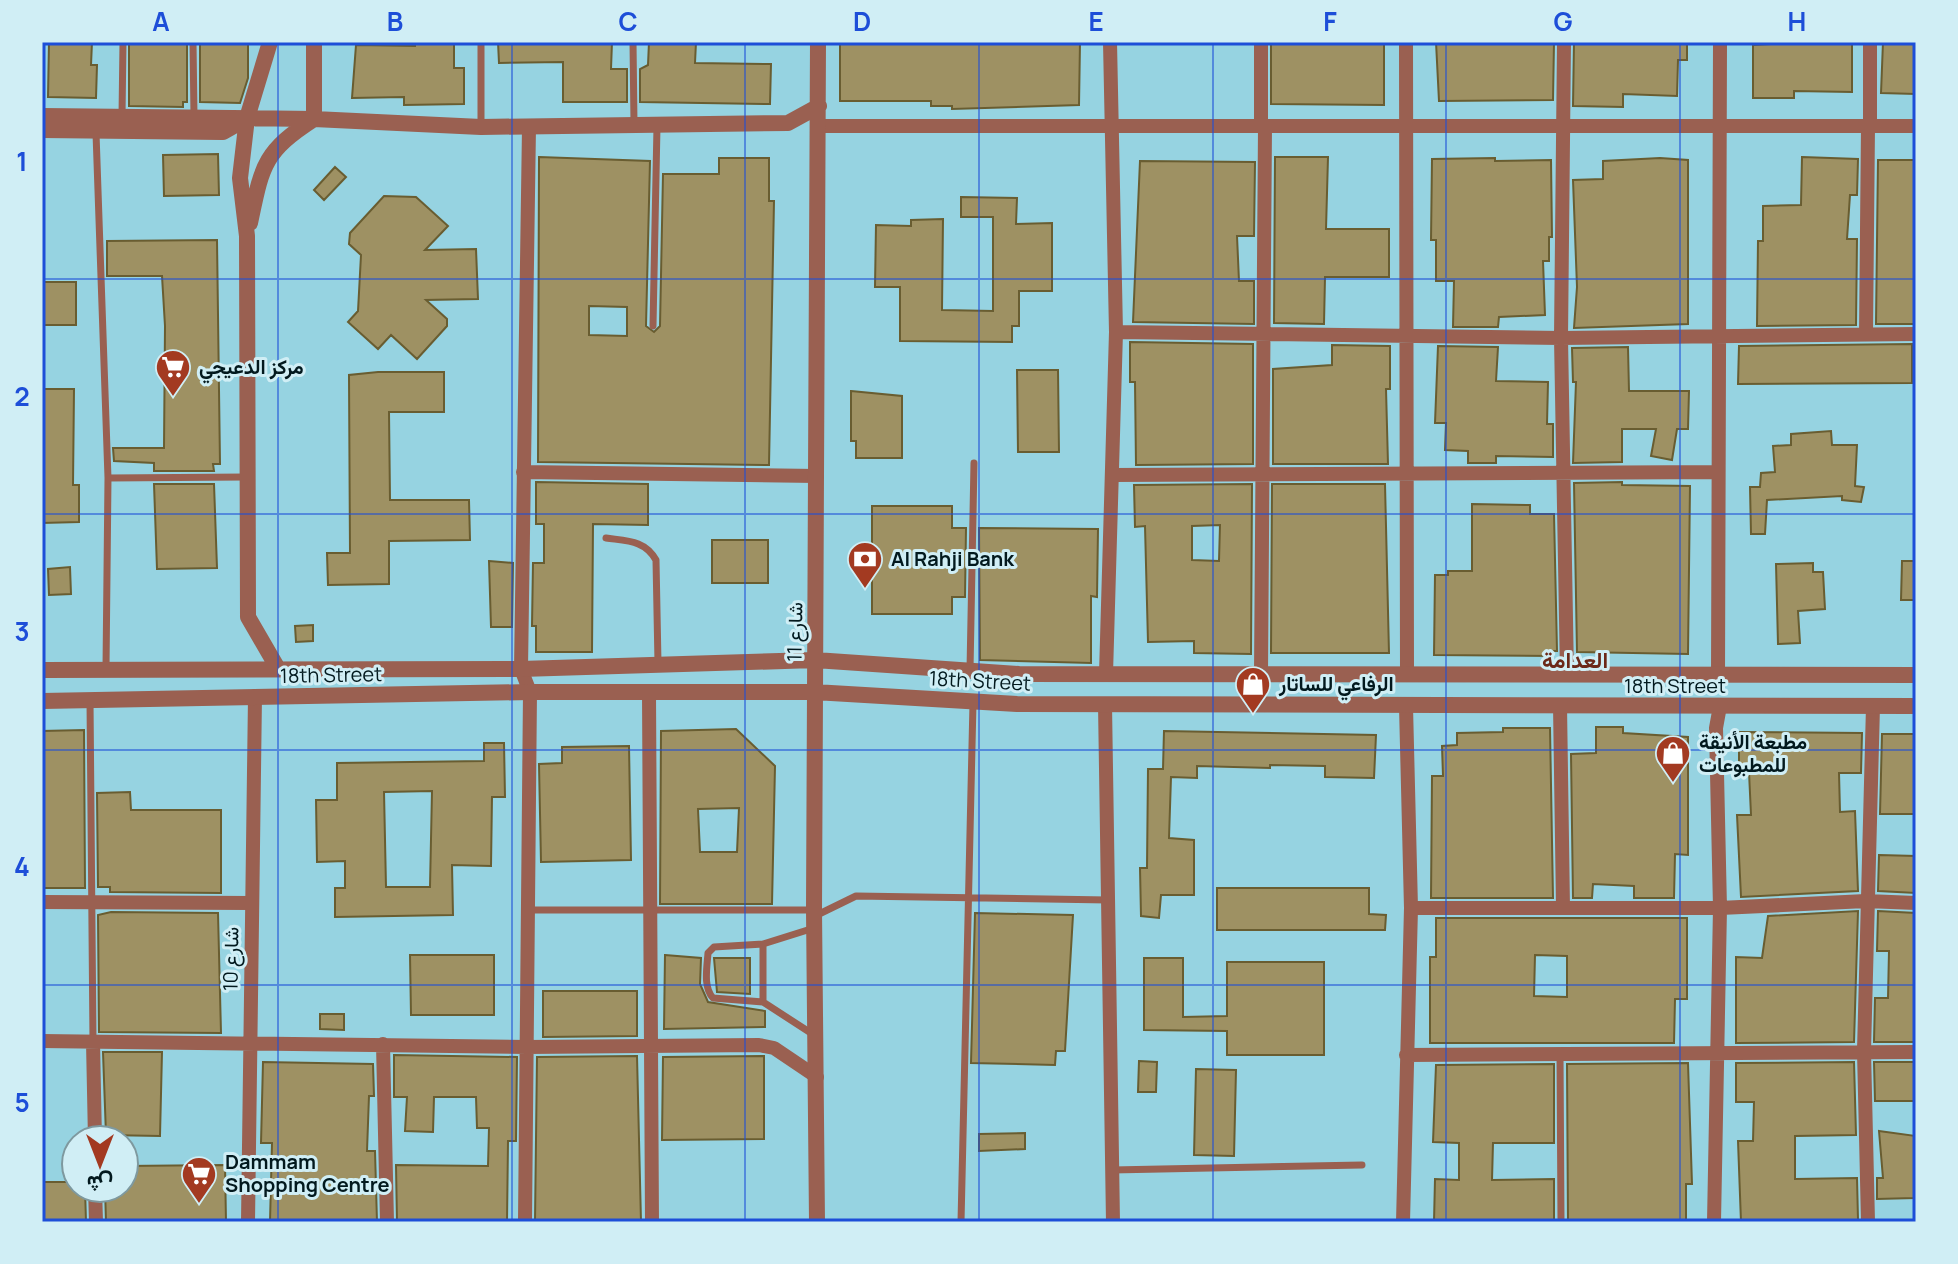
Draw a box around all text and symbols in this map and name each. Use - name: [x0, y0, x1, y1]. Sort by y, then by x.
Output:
- text: A: [152, 3, 170, 39]
- text: B: [387, 3, 403, 39]
- text: C: [618, 3, 638, 39]
- text: D: [853, 3, 871, 39]
- text: E: [1088, 3, 1104, 39]
- text: F: [1323, 3, 1337, 39]
- text: G: [1553, 3, 1573, 39]
- text: H: [1788, 3, 1806, 39]
- text: 1: [16, 143, 28, 179]
- supermarket icon: مركز الدعيجي: [154, 348, 192, 398]
- place label: مركز الدعيجي: [199, 353, 304, 384]
- text: 2: [14, 378, 30, 414]
- bank icon: Al Rahji Bank: [846, 540, 884, 590]
- place label: Al Rahji Bank: [891, 545, 1015, 572]
- street label: شارع 11: [780, 602, 810, 662]
- text: 3: [14, 613, 30, 649]
- district label: العدامة: [1542, 645, 1608, 675]
- street label: 18th Street: [280, 660, 382, 689]
- street label: 18th Street: [928, 664, 1032, 697]
- shop icon: الرفاعي للساتار: [1234, 665, 1272, 715]
- place label: الرفاعي للساتار: [1278, 670, 1394, 701]
- street label: 18th Street: [1624, 672, 1726, 699]
- place label: مطبعة الأنيقة للمطبوعات: [1699, 728, 1807, 778]
- shop icon: مطبعة الأنيقة للمطبوعات: [1654, 734, 1692, 784]
- text: 4: [14, 848, 30, 884]
- street label: شارع 10: [216, 927, 246, 991]
- text: 5: [14, 1084, 30, 1120]
- north arrow: [60, 1124, 140, 1204]
- place label: Dammam Shopping Centre: [225, 1148, 390, 1198]
- supermarket icon: Dammam Shopping Centre: [180, 1155, 218, 1205]
- text: ش: [87, 1169, 113, 1199]

